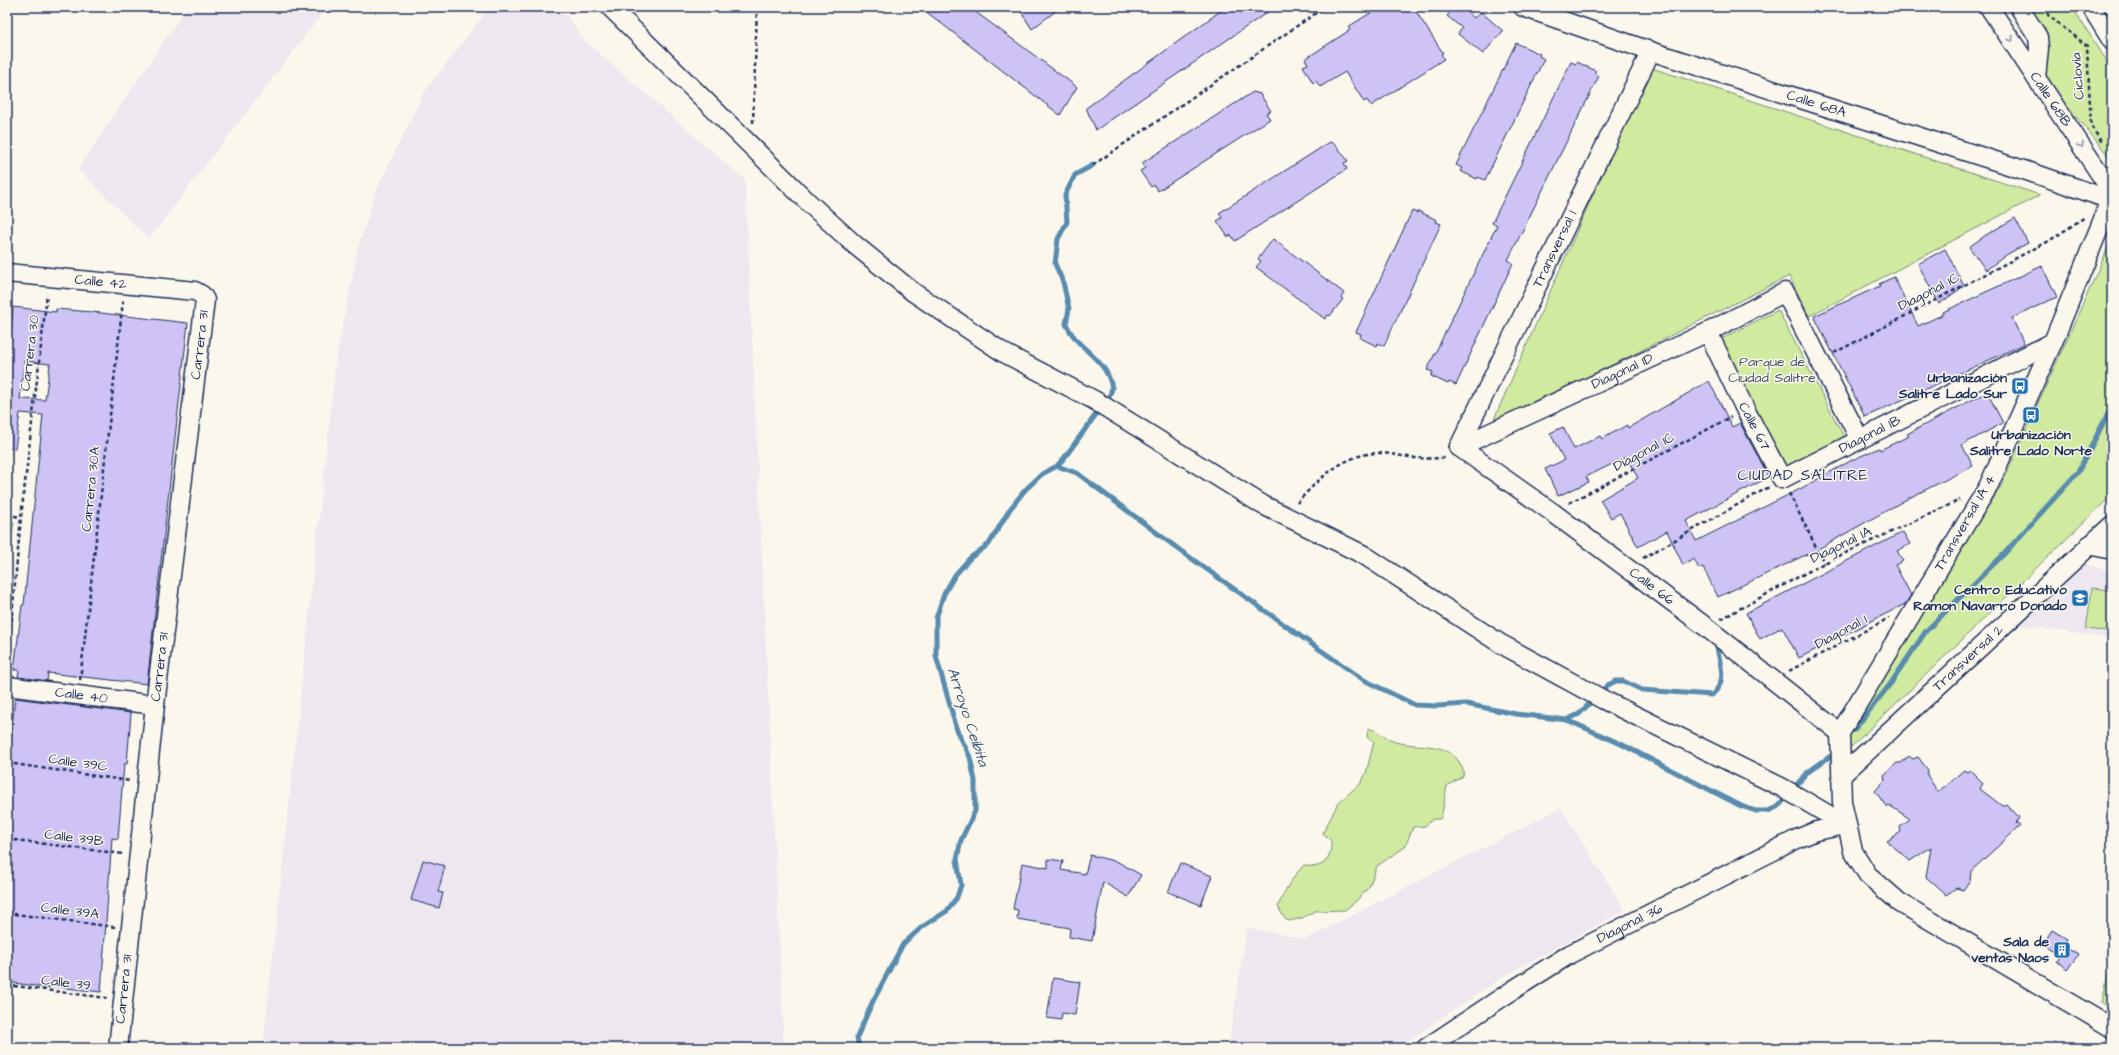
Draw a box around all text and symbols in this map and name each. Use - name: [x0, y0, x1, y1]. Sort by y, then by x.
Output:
- one-way arrow: [2006, 35, 2013, 42]
- street label: Ciclovía: [2066, 52, 2090, 100]
- street label: Calle 68B: [2025, 68, 2076, 131]
- street label: Calle 68A: [1784, 85, 1849, 123]
- one-way arrow: [2076, 141, 2084, 148]
- street label: Transversal 1: [1528, 207, 1582, 291]
- street label: Diagonal 1C: [1895, 268, 1963, 316]
- street label: Calle 42: [74, 270, 128, 294]
- street label: Carrera 31: [186, 309, 214, 381]
- street label: Carrera 30: [15, 314, 45, 392]
- street label: Diagonal 1D: [1588, 349, 1657, 394]
- park label: Parque de Ciudad Salitre: [1728, 352, 1816, 388]
- place label: Urbanización Salitre Lado Sur: [1898, 368, 2007, 404]
- bus stop icon: Urbanización Salitre Lado Sur: [2010, 376, 2030, 396]
- street label: Calle 67: [1733, 399, 1775, 454]
- bus stop icon: Urbanización Salitre Lado Norte: [2021, 405, 2041, 425]
- street label: Diagonal 1B: [1835, 411, 1904, 459]
- place label: Urbanización Salitre Lado Norte: [1969, 425, 2092, 461]
- street label: Diagonal 1C: [1610, 427, 1678, 477]
- street label: Carrera 30A: [77, 445, 105, 533]
- district label: CIUDAD SALITRE: [1737, 465, 1869, 486]
- street label: Transversal 1A 4: [1929, 471, 2001, 575]
- street label: Diagonal 1A: [1807, 522, 1875, 568]
- street label: Calle 66: [1625, 563, 1679, 610]
- place label: Centro Educativo Ramon Navarro Donado: [1913, 580, 2067, 616]
- school or university icon: Centro Educativo Ramon Navarro Donado: [2070, 588, 2090, 608]
- street label: Diagonal 1: [1811, 610, 1871, 654]
- street label: Transversal 2: [1928, 620, 2008, 696]
- street label: Carrera 31: [146, 631, 174, 703]
- water label: Arroyo Ceibita: [941, 665, 994, 771]
- street label: Calle 40: [54, 682, 109, 709]
- street label: Calle 39C: [47, 749, 109, 777]
- street label: Calle 39B: [43, 824, 105, 852]
- street label: Calle 39A: [40, 897, 100, 925]
- street label: Diagonal 36: [1593, 899, 1666, 949]
- place label: Sala de ventas Naos: [1971, 932, 2049, 968]
- building icon: Sala de ventas Naos: [2052, 940, 2072, 960]
- street label: Carrera 31: [110, 953, 138, 1025]
- street label: Calle 39: [40, 970, 92, 996]

